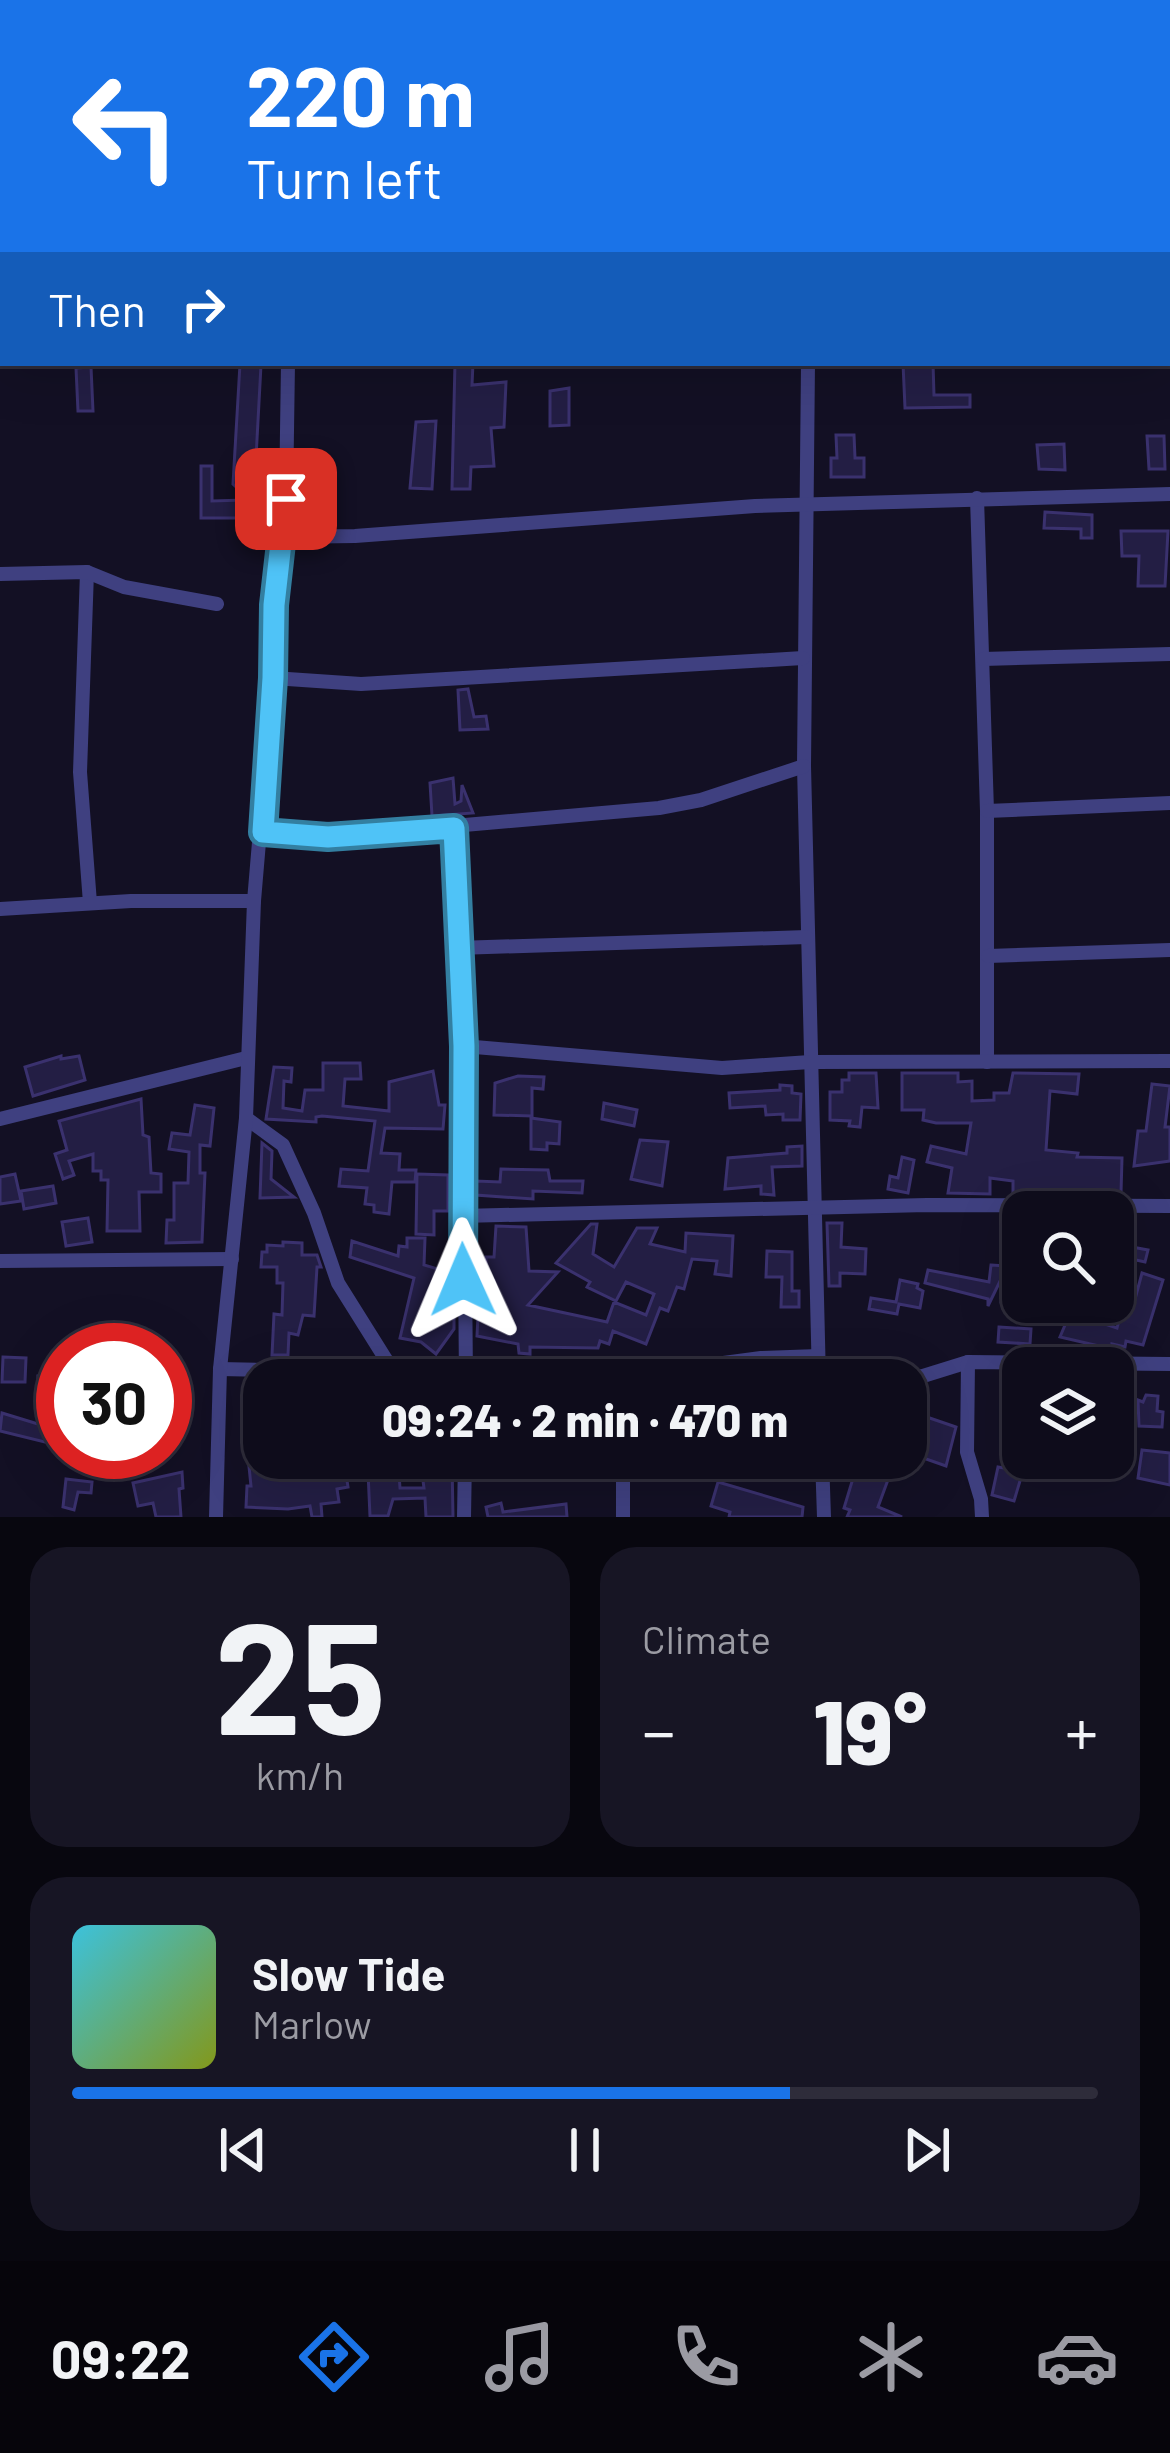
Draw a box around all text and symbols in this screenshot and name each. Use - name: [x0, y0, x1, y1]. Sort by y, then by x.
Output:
- text: 220 m: [246, 43, 475, 144]
- icon: left: [48, 48, 204, 204]
- text: Turn left: [246, 145, 443, 210]
- icon: right: [170, 276, 236, 342]
- text: Then: [48, 282, 146, 336]
- pin: [235, 448, 337, 550]
- icon: arrive: [253, 466, 319, 532]
- map controls: [1002, 1191, 1134, 1479]
- button: search: [1002, 1191, 1134, 1323]
- position arrow: [400, 1217, 526, 1343]
- speed limit sign: 30: [36, 1323, 192, 1479]
- button: layers: [1002, 1347, 1134, 1479]
- text: 09:24 · 2 min · 470 m: [382, 1392, 788, 1446]
- text: 25: [214, 1579, 386, 1766]
- text: Climate: [642, 1615, 771, 1662]
- text: 19°: [813, 1675, 927, 1783]
- text: −: [642, 1690, 675, 1769]
- text: +: [1065, 1690, 1098, 1769]
- text: km/h: [256, 1751, 344, 1798]
- text: Slow Tide: [252, 1946, 445, 2000]
- text: Marlow: [252, 2000, 372, 2047]
- icon: previous: [210, 2117, 276, 2183]
- icon: pause: [552, 2117, 618, 2183]
- icon: next: [894, 2117, 960, 2183]
- icon: directions: [292, 2315, 376, 2399]
- icon: music: [478, 2315, 562, 2399]
- icon: phone: [664, 2315, 748, 2399]
- icon: climate: [849, 2315, 933, 2399]
- icon: car: [1035, 2315, 1119, 2399]
- text: 09:22: [51, 2325, 190, 2390]

